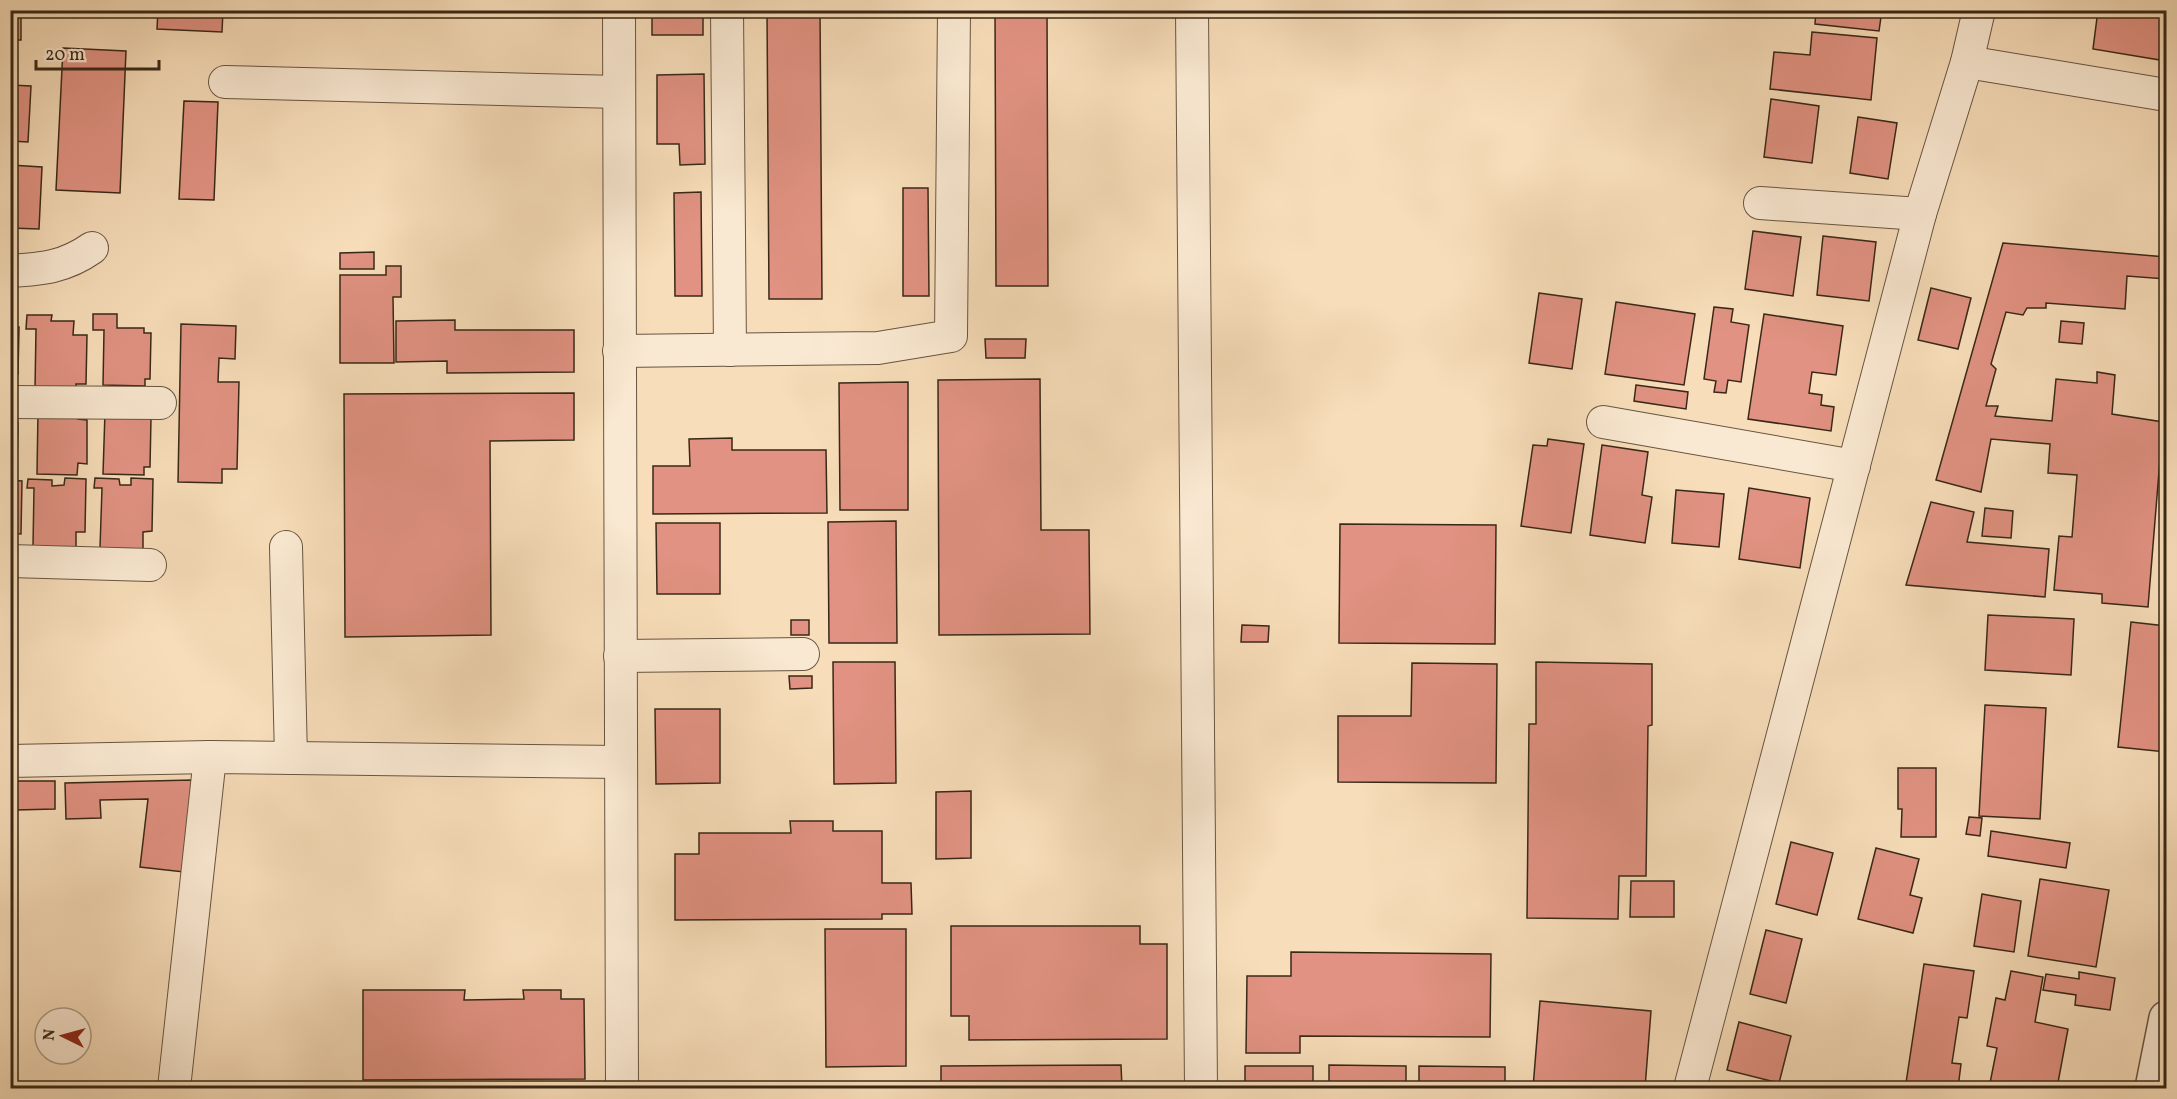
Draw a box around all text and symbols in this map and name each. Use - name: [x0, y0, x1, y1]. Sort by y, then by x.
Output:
- scale bar: [36, 33, 159, 71]
- text: 20 m: [45, 43, 85, 68]
- north arrow: [33, 1006, 93, 1066]
- text: N: [39, 1028, 62, 1042]

